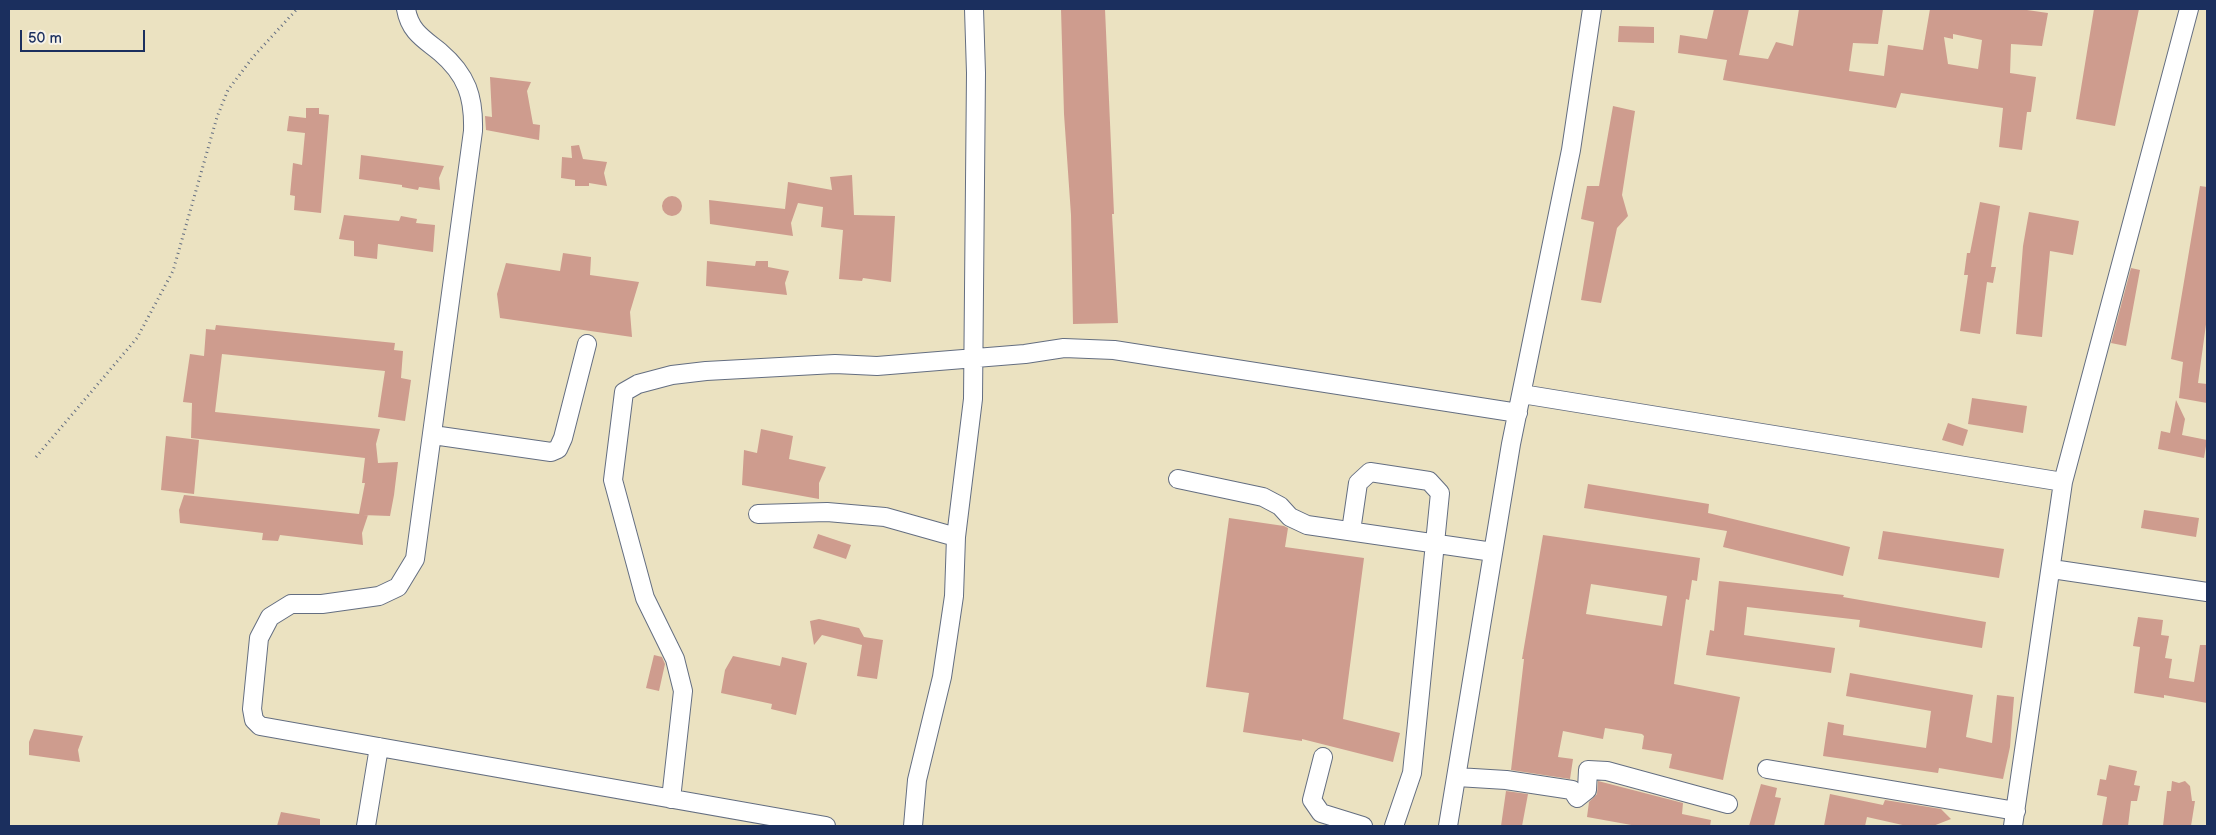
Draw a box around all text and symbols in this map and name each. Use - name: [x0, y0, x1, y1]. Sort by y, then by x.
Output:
- scale bar: [22, 20, 148, 52]
- text: 50 m: [28, 29, 62, 48]

